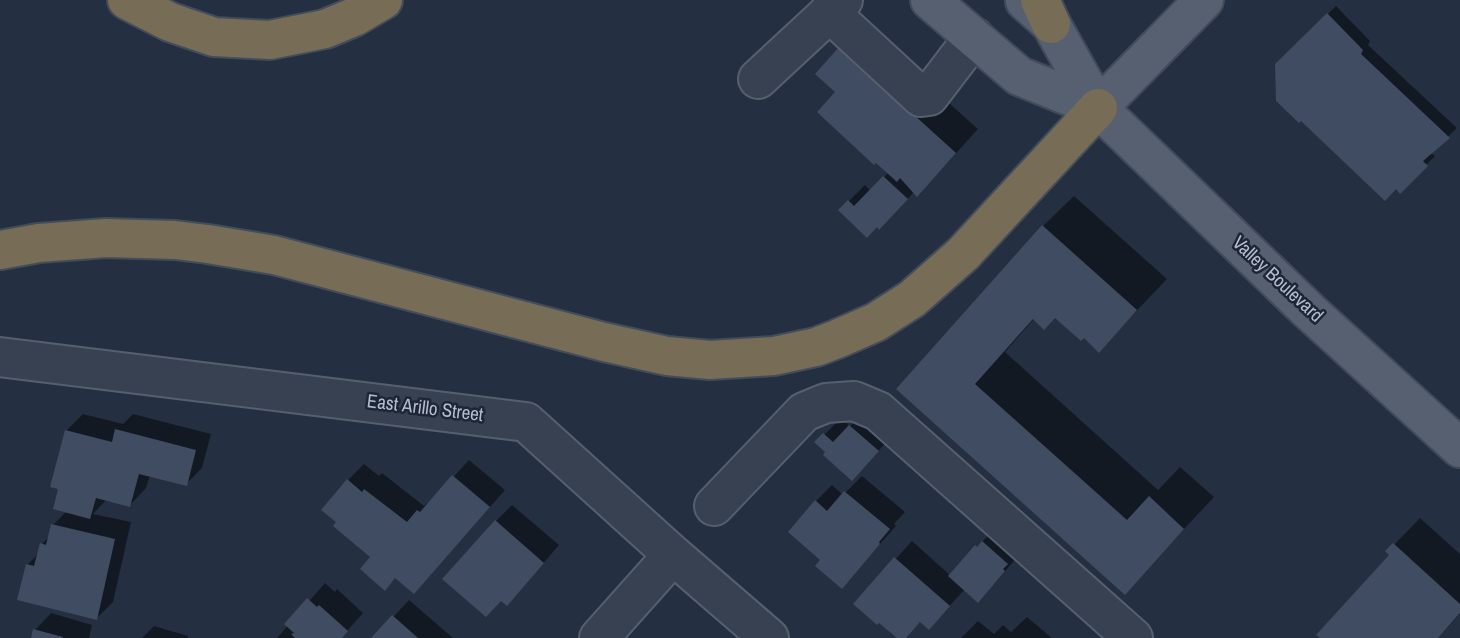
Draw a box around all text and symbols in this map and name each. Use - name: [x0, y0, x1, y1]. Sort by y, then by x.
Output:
- street label: Valley Boulevard: [1227, 232, 1327, 328]
- street label: East Arillo Street: [366, 391, 484, 427]

